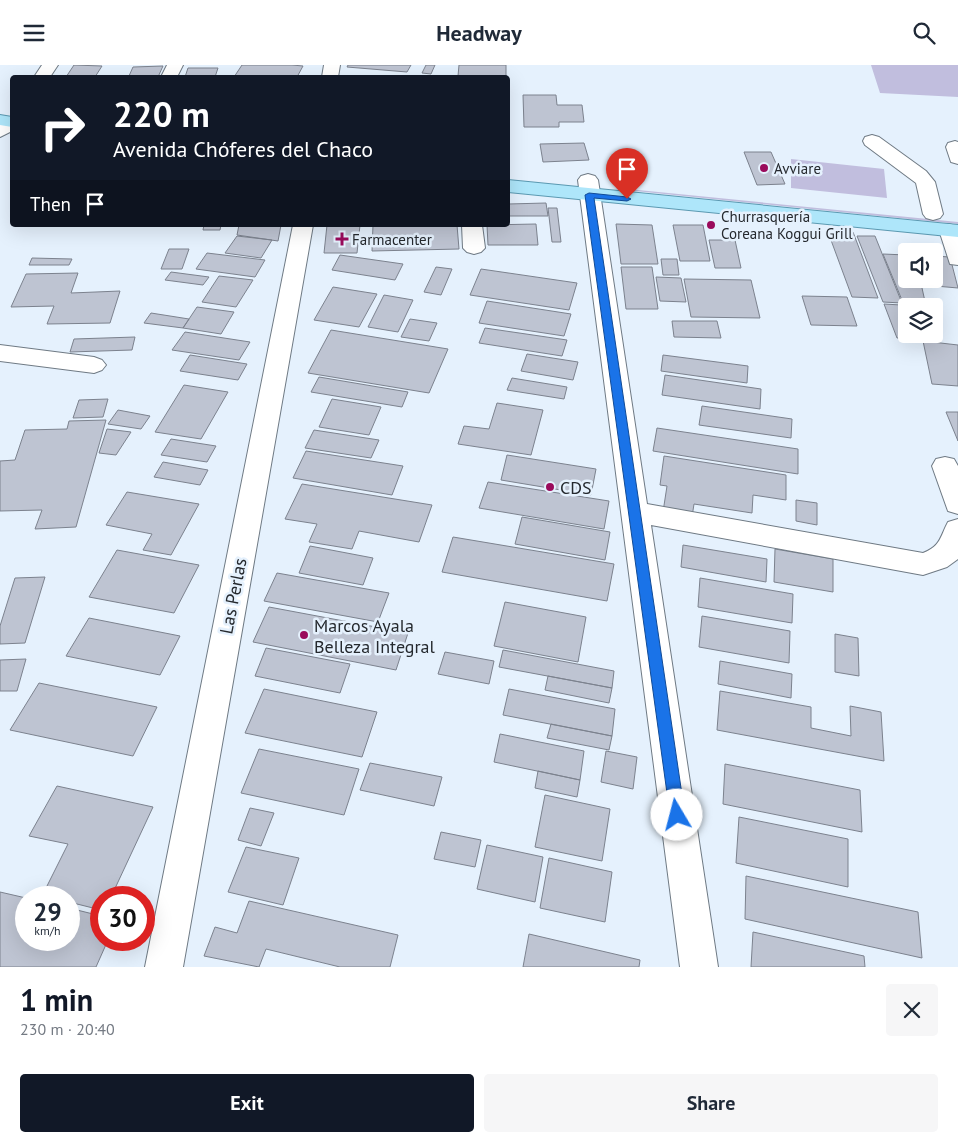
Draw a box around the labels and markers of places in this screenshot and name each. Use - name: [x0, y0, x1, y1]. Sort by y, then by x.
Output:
- pin: [606, 148, 648, 199]
- place label: Avviare: [774, 159, 821, 178]
- marker: Avviare: [758, 162, 770, 174]
- place label: Churrasquería Coreana Koggui Grill: [721, 207, 853, 243]
- marker: Churrasquería Coreana Koggui Grill: [705, 219, 717, 231]
- place label: Farmacenter: [352, 230, 432, 249]
- marker: Farmacenter: [336, 233, 348, 245]
- place label: CDS: [560, 476, 592, 499]
- marker: CDS: [544, 481, 556, 493]
- place label: Marcos Ayala Belleza Integral: [314, 614, 436, 658]
- marker: Marcos Ayala Belleza Integral: [298, 629, 310, 641]

